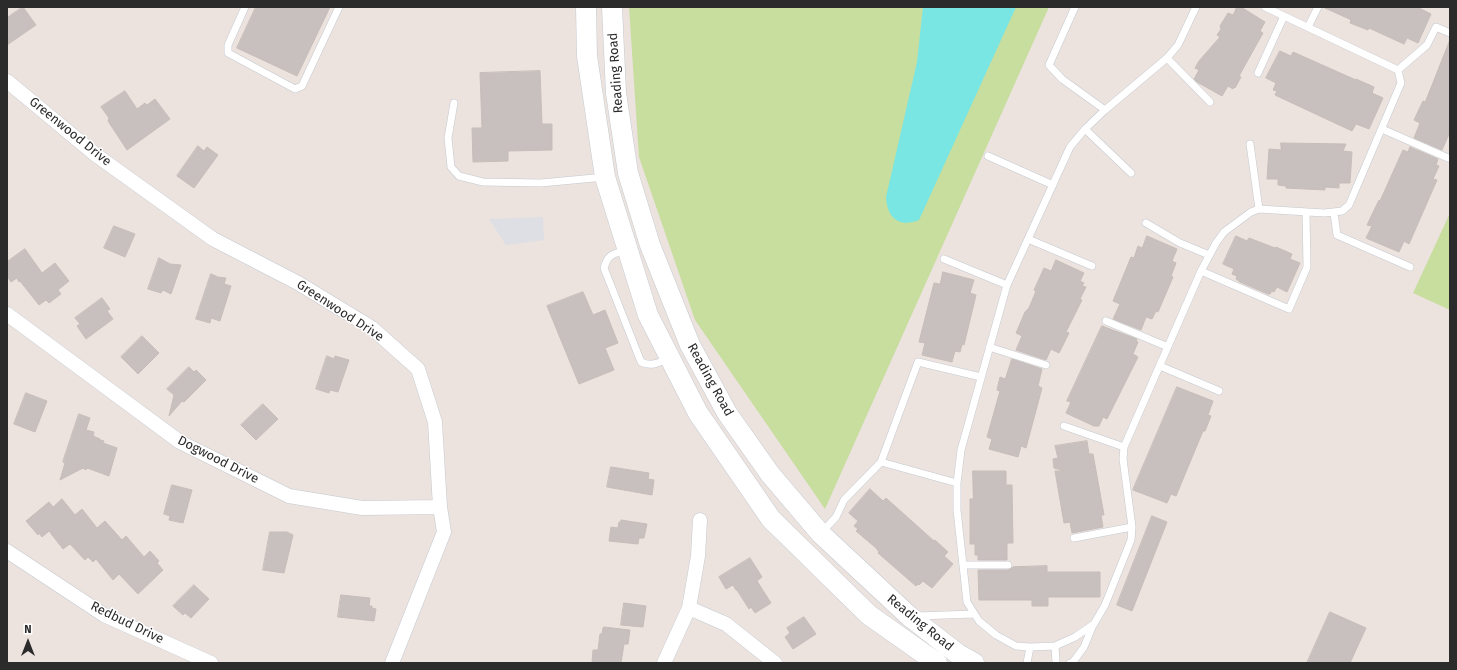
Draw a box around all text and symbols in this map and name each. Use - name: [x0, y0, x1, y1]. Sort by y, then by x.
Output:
- street label: Reading Road: [605, 32, 627, 114]
- street label: Greenwood Drive: [26, 94, 114, 170]
- street label: Greenwood Drive: [293, 277, 387, 345]
- street label: Reading Road: [684, 341, 736, 419]
- street label: Dogwood Drive: [175, 433, 261, 487]
- street label: Reading Road: [884, 591, 956, 655]
- street label: Redbud Drive: [88, 599, 166, 647]
- north arrow: [8, 622, 48, 662]
- text: N: [24, 623, 32, 636]

